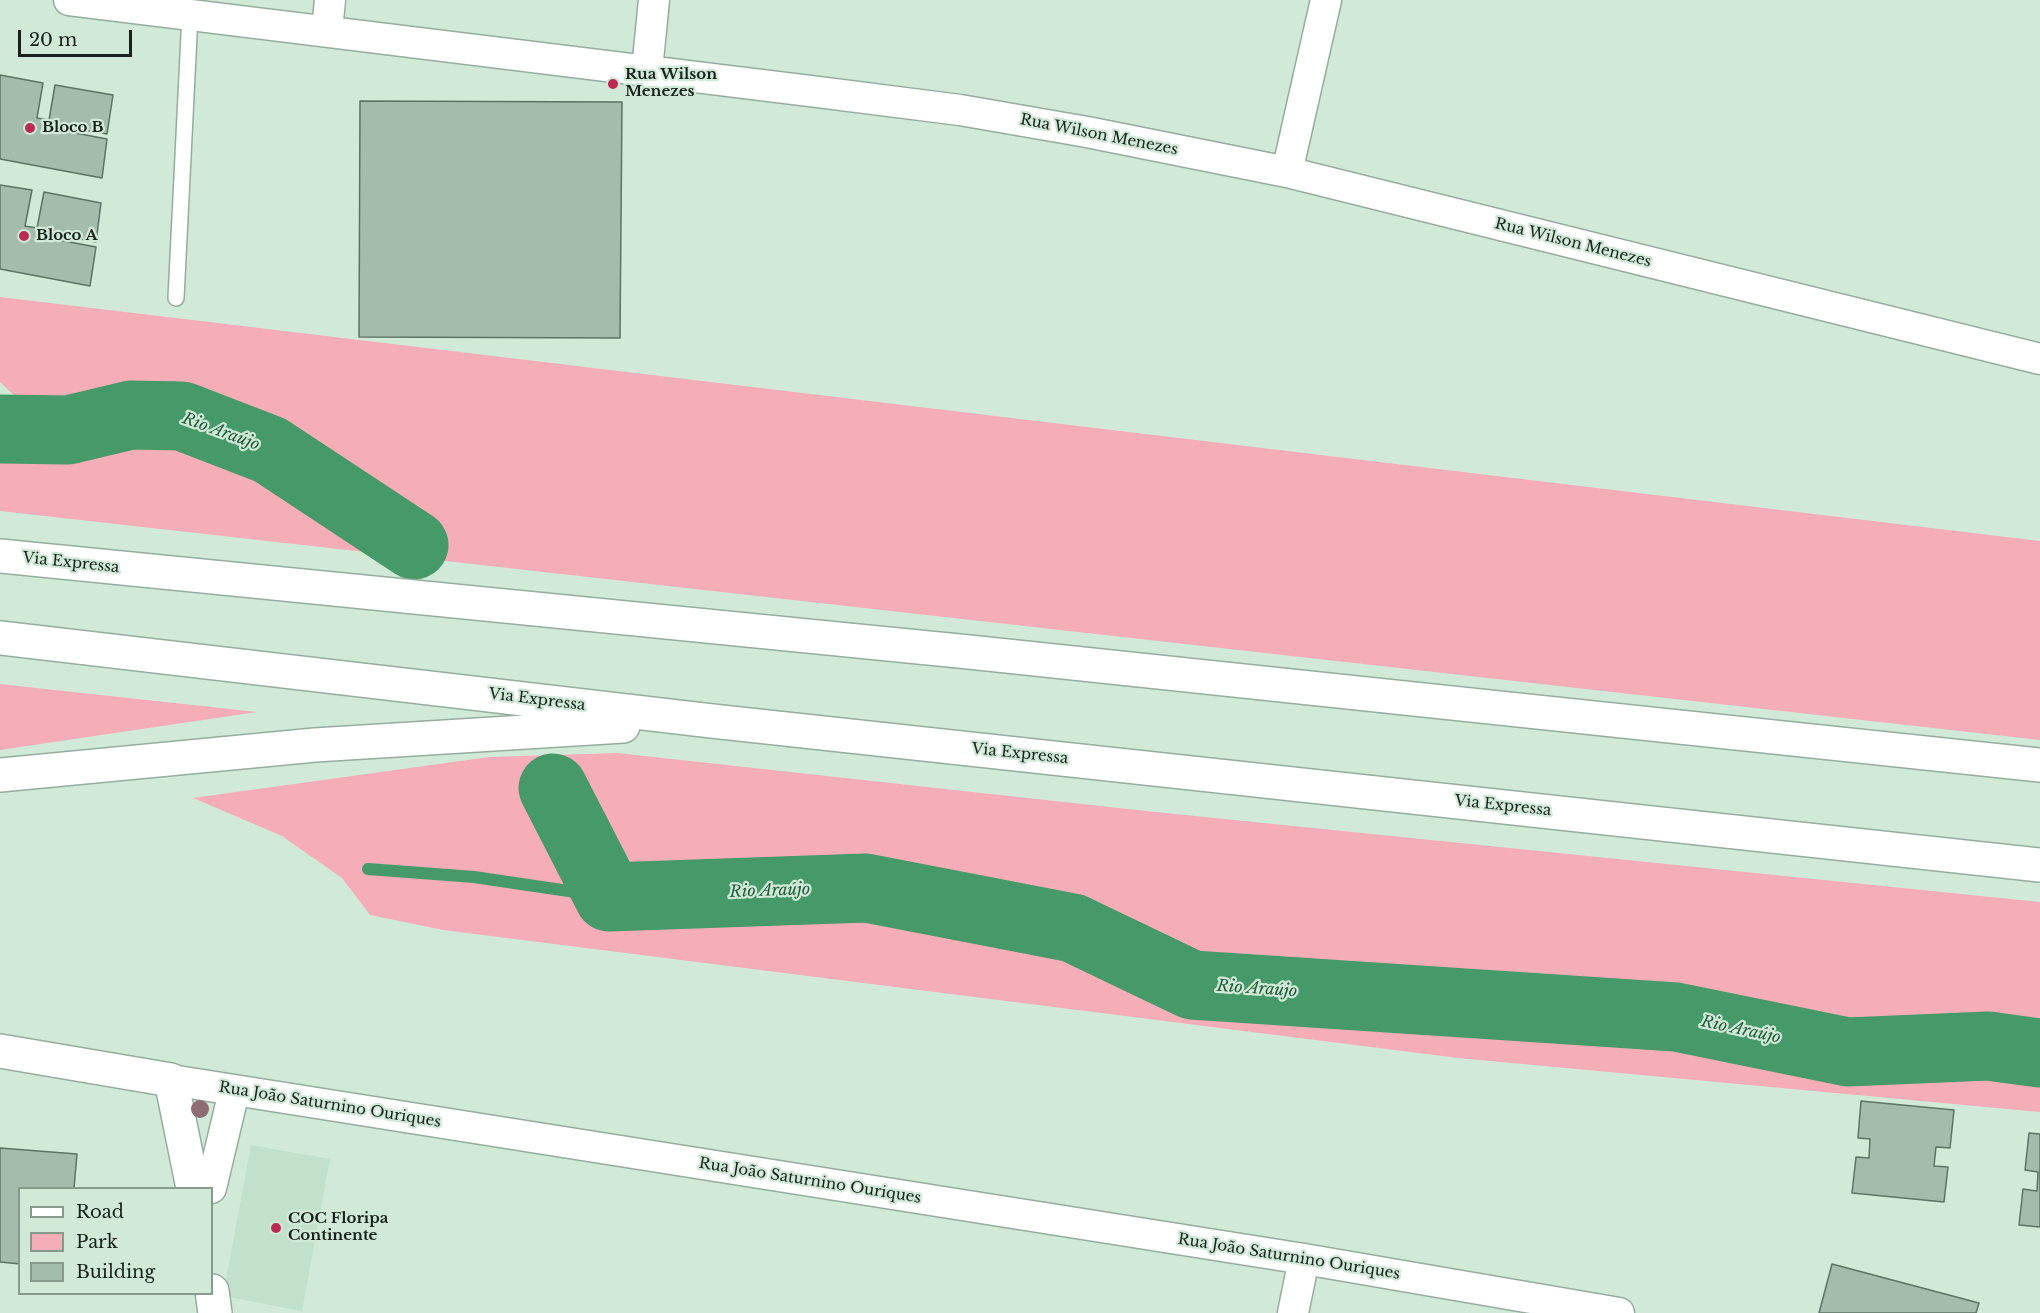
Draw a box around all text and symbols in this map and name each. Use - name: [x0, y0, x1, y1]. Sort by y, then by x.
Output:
- scale bar: [21, 18, 135, 56]
- text: 20 m: [29, 29, 77, 51]
- place label: Rua Wilson Menezes: [625, 66, 717, 101]
- marker: Rua Wilson Menezes: [606, 77, 620, 91]
- street label: Rua Wilson Menezes: [1018, 111, 1180, 159]
- place label: Bloco B: [42, 119, 103, 137]
- marker: Bloco B: [23, 121, 37, 135]
- street label: Rua Wilson Menezes: [1493, 215, 1653, 271]
- place label: Bloco A: [36, 227, 98, 245]
- marker: Bloco A: [17, 229, 31, 243]
- water label: Rio Araújo: [180, 409, 262, 455]
- street label: Via Expressa: [22, 549, 120, 577]
- street label: Via Expressa: [488, 685, 586, 715]
- street label: Via Expressa: [971, 740, 1069, 768]
- street label: Via Expressa: [1454, 792, 1552, 820]
- water label: Rio Araújo: [729, 880, 811, 902]
- water label: Rio Araújo: [1216, 977, 1298, 1001]
- water label: Rio Araújo: [1700, 1012, 1782, 1048]
- street label: Rua João Saturnino Ouriques: [218, 1079, 442, 1131]
- street label: Rua João Saturnino Ouriques: [698, 1155, 922, 1207]
- legend: [18, 1187, 213, 1295]
- text: Road: [76, 1201, 124, 1223]
- place label: COC Floripa Continente: [288, 1210, 388, 1245]
- marker: COC Floripa Continente: [269, 1221, 283, 1235]
- text: Park: [76, 1231, 118, 1253]
- street label: Rua João Saturnino Ouriques: [1177, 1231, 1401, 1283]
- text: Building: [76, 1261, 155, 1283]

